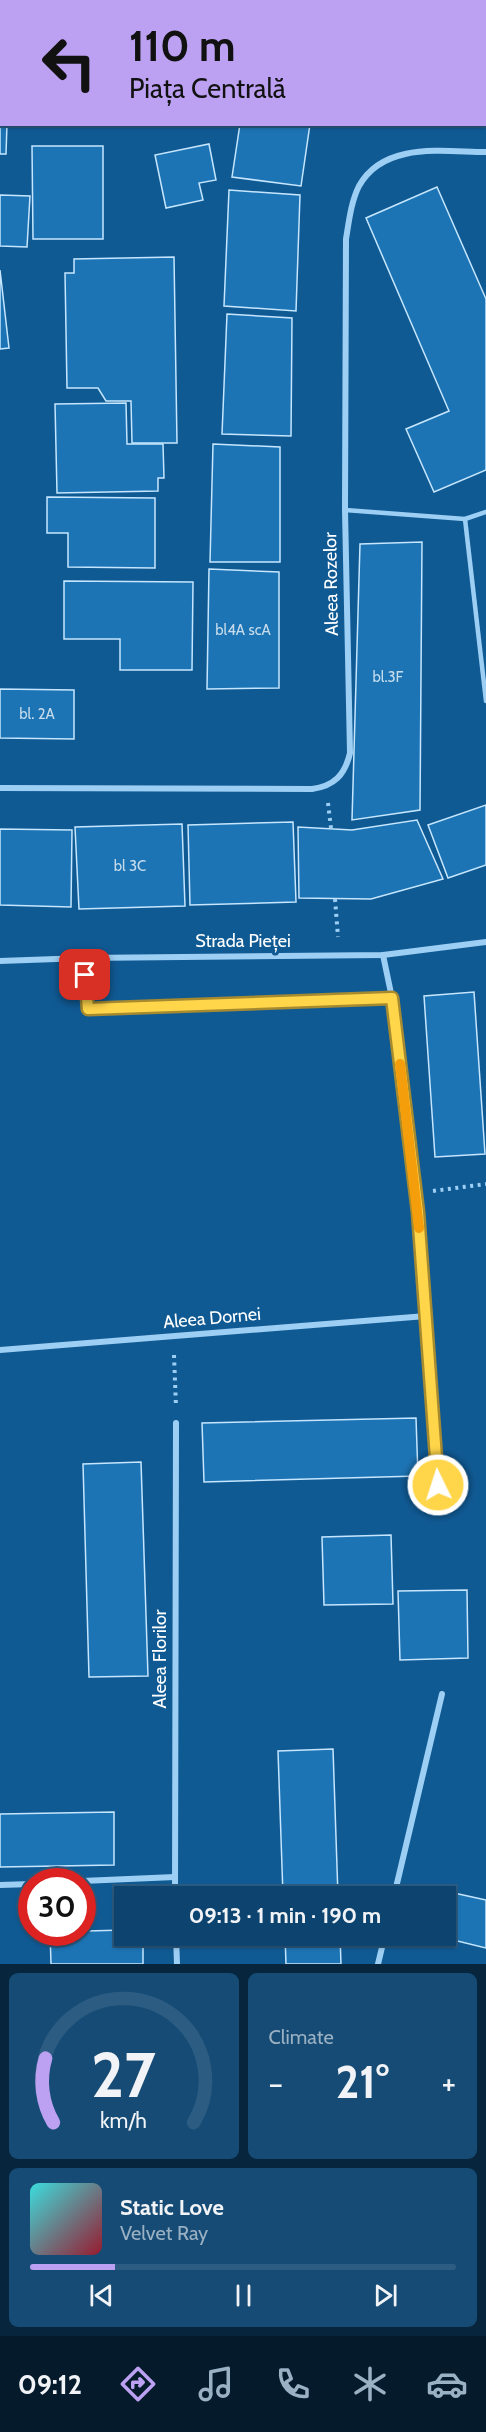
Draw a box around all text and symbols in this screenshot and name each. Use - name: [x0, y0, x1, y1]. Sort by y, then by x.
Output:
- text: 110 m: [129, 20, 236, 72]
- icon: left: [30, 24, 108, 102]
- text: Piața Centrală: [129, 72, 286, 105]
- street label: Aleea Rozelor: [319, 532, 343, 636]
- house number: bl4A scA: [215, 621, 271, 639]
- house number: bl.3F: [373, 668, 404, 686]
- house number: bl. 2A: [19, 705, 55, 723]
- house number: bl 3C: [114, 857, 146, 875]
- street label: Strada Pieței: [195, 930, 291, 953]
- pin: [59, 949, 110, 1000]
- icon: arrive: [68, 958, 101, 991]
- street label: Aleea Dornei: [162, 1303, 262, 1333]
- position arrow: [406, 1453, 470, 1517]
- street label: Aleea Florilor: [149, 1609, 171, 1708]
- speed limit sign: 30: [18, 1868, 96, 1946]
- text: 09:13 · 1 min · 190 m: [189, 1902, 381, 1929]
- text: Climate: [269, 2025, 334, 2049]
- text: 27: [91, 2037, 156, 2113]
- text: 21°: [336, 2055, 389, 2109]
- text: −: [269, 2063, 283, 2103]
- text: +: [441, 2063, 456, 2103]
- text: km/h: [100, 2107, 147, 2133]
- text: Static Love: [120, 2194, 224, 2221]
- text: Velvet Ray: [120, 2221, 208, 2245]
- icon: previous: [85, 2279, 118, 2312]
- icon: pause: [227, 2279, 260, 2312]
- icon: next: [369, 2279, 402, 2312]
- icon: directions: [117, 2363, 159, 2405]
- icon: music: [195, 2363, 237, 2405]
- icon: phone: [272, 2363, 314, 2405]
- icon: climate: [349, 2363, 391, 2405]
- icon: car: [426, 2363, 468, 2405]
- text: 09:12: [18, 2368, 82, 2401]

